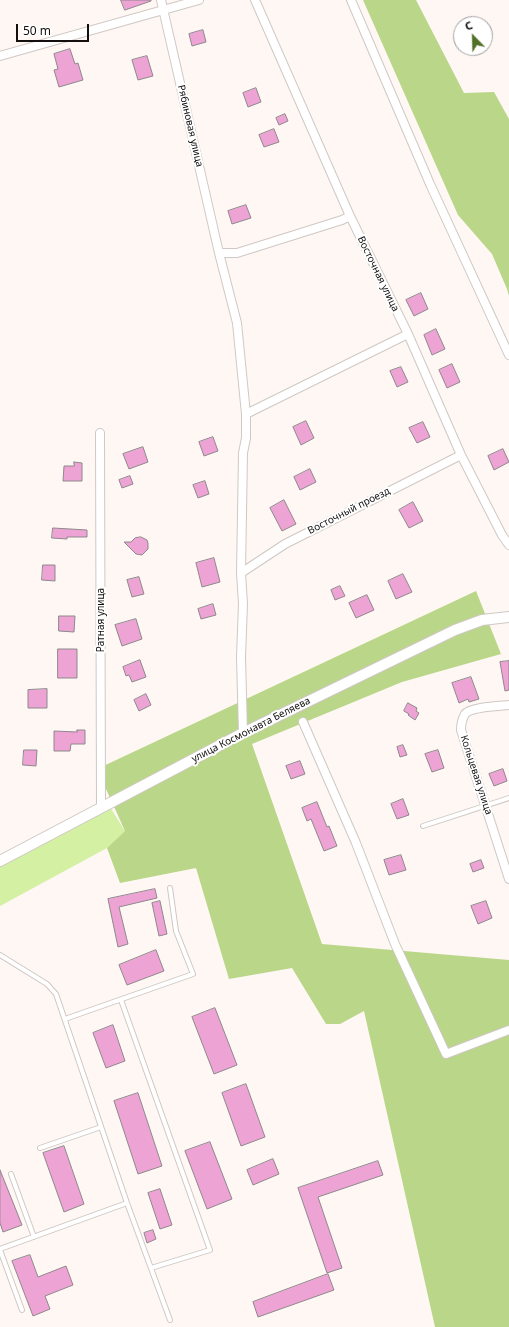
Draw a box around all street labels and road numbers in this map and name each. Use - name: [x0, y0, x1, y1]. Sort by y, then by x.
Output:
- street label: Рябиновая улица: [175, 84, 205, 168]
- street label: Восточная улица: [355, 234, 401, 314]
- street label: Восточный проезд: [306, 485, 392, 537]
- street label: Ратная улица: [95, 588, 107, 652]
- street label: улица Космонавта Беляева: [190, 695, 312, 765]
- street label: Кольцевая улица: [457, 734, 495, 816]

